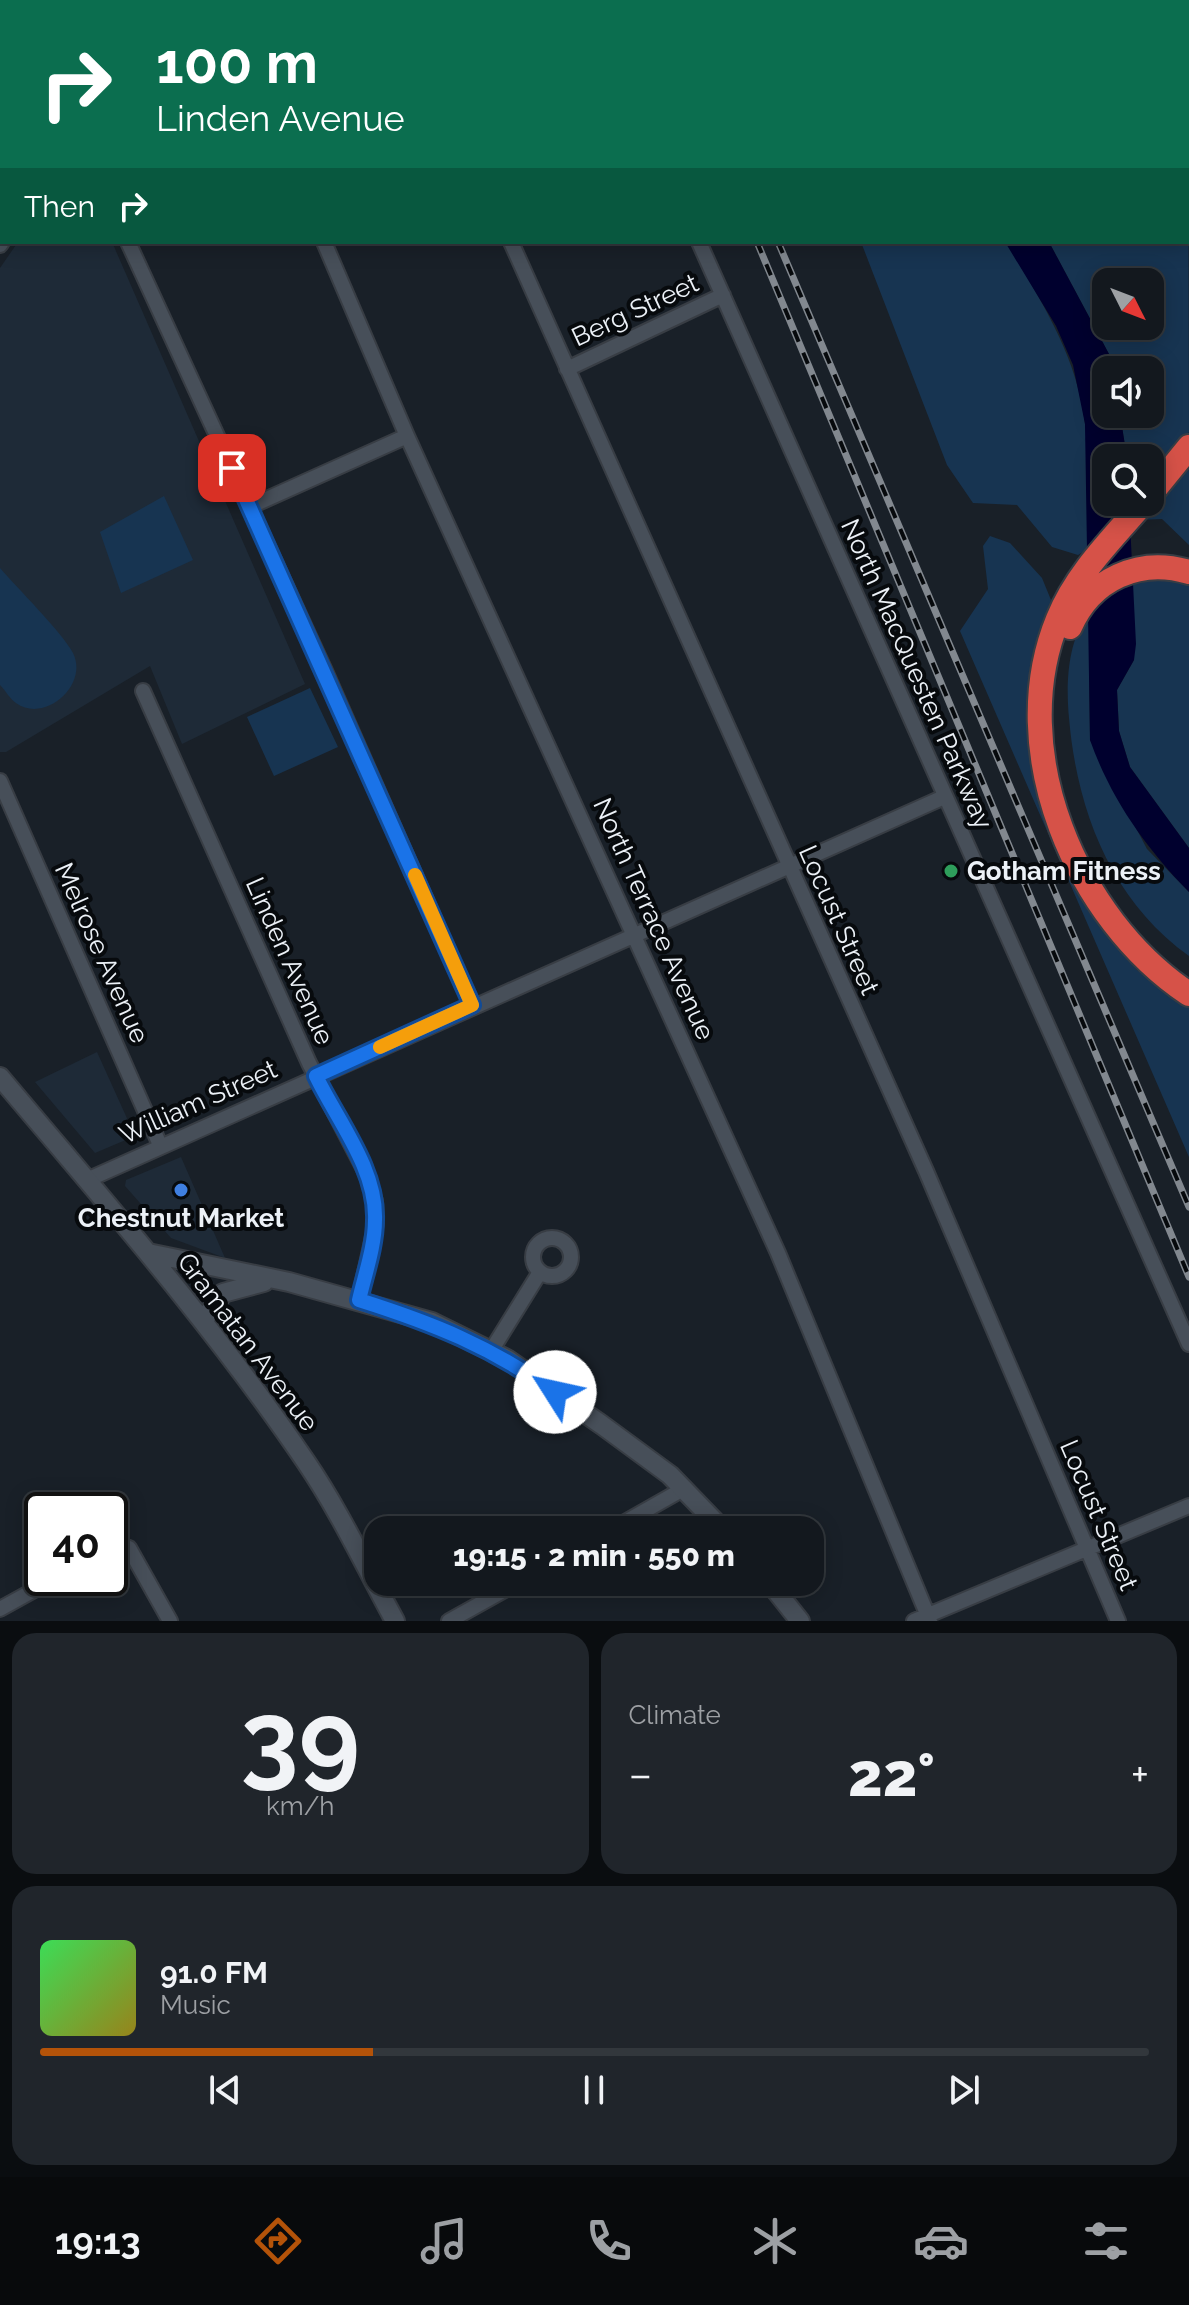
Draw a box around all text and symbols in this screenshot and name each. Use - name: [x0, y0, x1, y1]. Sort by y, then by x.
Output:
- text: 100 m: [156, 30, 318, 96]
- icon: right: [24, 32, 128, 136]
- text: Linden Avenue: [156, 97, 405, 139]
- icon: right: [111, 184, 155, 228]
- text: Then: [24, 189, 95, 224]
- street label: Berg Street: [567, 268, 703, 352]
- north arrow: [1092, 268, 1164, 340]
- map controls: [1092, 268, 1164, 516]
- button: sound: [1092, 356, 1164, 428]
- pin: [198, 434, 266, 502]
- button: search: [1092, 444, 1164, 516]
- icon: arrive: [210, 446, 254, 490]
- street label: North MacQuesten Parkway: [835, 514, 999, 834]
- street label: North Terrace Avenue: [587, 794, 721, 1044]
- street label: Locust Street: [793, 841, 885, 999]
- place label: Gotham Fitness: [967, 856, 1161, 886]
- street label: Melrose Avenue: [49, 858, 155, 1048]
- marker: Gotham Fitness: [942, 862, 960, 880]
- street label: Linden Avenue: [240, 873, 340, 1049]
- street label: William Street: [114, 1054, 282, 1150]
- marker: Chestnut Market: [172, 1181, 190, 1199]
- place label: Chestnut Market: [78, 1203, 284, 1233]
- street label: Gramatan Avenue: [171, 1247, 325, 1437]
- position arrow: [513, 1350, 597, 1434]
- street label: Locust Street: [1054, 1435, 1144, 1595]
- speed limit sign: 40: [24, 1492, 128, 1596]
- text: 19:15 · 2 min · 550 m: [453, 1538, 735, 1573]
- text: 39: [241, 1678, 360, 1800]
- text: Climate: [629, 1700, 721, 1730]
- text: 22°: [848, 1740, 935, 1810]
- text: −: [629, 1749, 652, 1800]
- text: +: [1131, 1749, 1149, 1800]
- text: km/h: [266, 1791, 335, 1821]
- text: 91.0 FM: [160, 1955, 268, 1990]
- text: Music: [160, 1990, 231, 2020]
- icon: previous: [203, 2068, 247, 2112]
- icon: pause: [572, 2068, 616, 2112]
- icon: next: [942, 2068, 986, 2112]
- icon: directions: [250, 2213, 306, 2269]
- icon: music: [416, 2213, 472, 2269]
- icon: phone: [581, 2213, 637, 2269]
- icon: climate: [747, 2213, 803, 2269]
- icon: car: [913, 2213, 969, 2269]
- icon: filters: [1078, 2213, 1134, 2269]
- text: 19:13: [55, 2220, 141, 2262]

